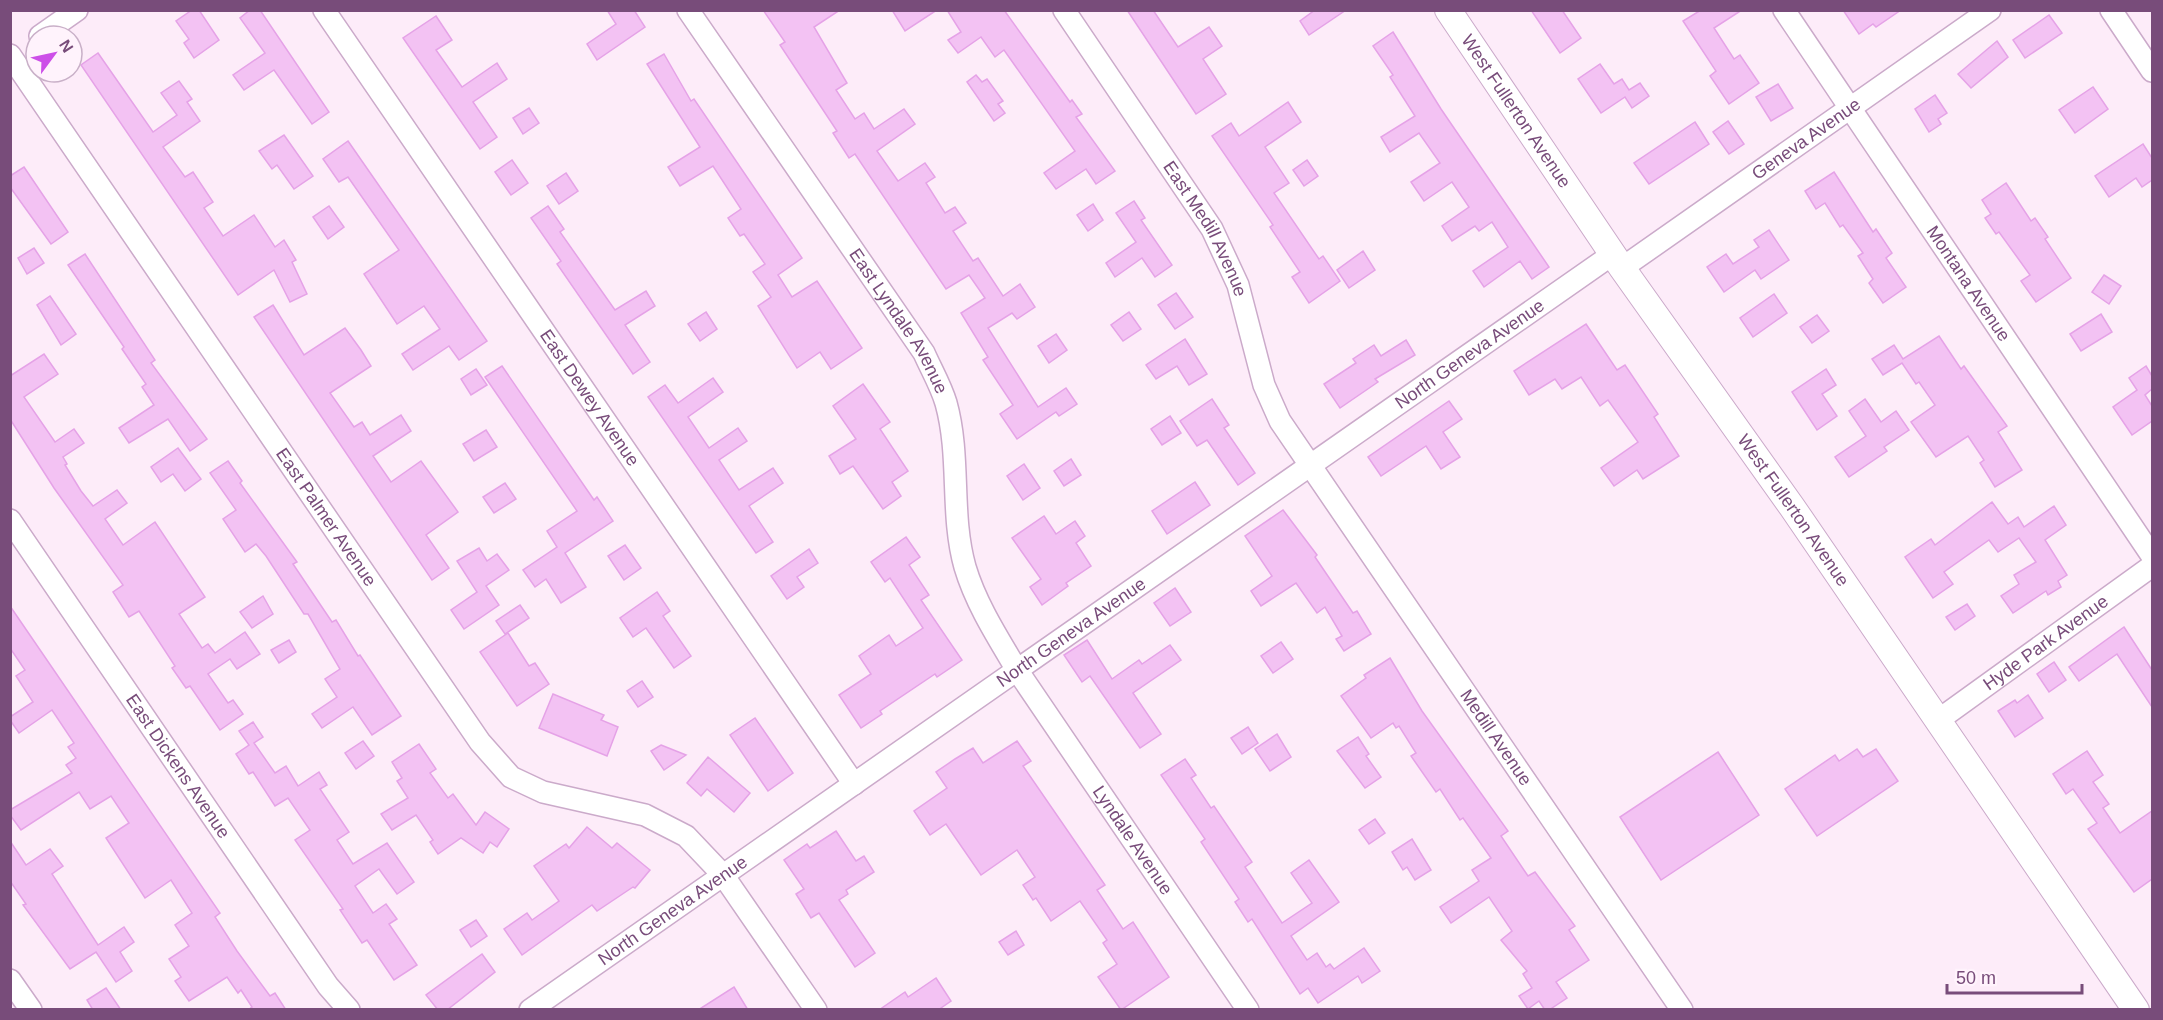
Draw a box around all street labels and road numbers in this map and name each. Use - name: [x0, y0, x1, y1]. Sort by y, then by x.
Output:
- street label: West Fullerton Avenue: [1457, 31, 1575, 192]
- street label: Geneva Avenue: [1748, 94, 1864, 184]
- street label: East Medill Avenue: [1159, 157, 1251, 299]
- street label: Montana Avenue: [1922, 222, 2014, 345]
- street label: East Lyndale Avenue: [845, 245, 952, 397]
- street label: North Geneva Avenue: [1391, 295, 1548, 413]
- street label: East Dewey Avenue: [536, 326, 643, 470]
- street label: West Fullerton Avenue: [1734, 430, 1853, 590]
- street label: East Palmer Avenue: [272, 444, 380, 590]
- street label: North Geneva Avenue: [993, 573, 1149, 691]
- street label: Hyde Park Avenue: [1979, 591, 2112, 694]
- street label: Medill Avenue: [1456, 686, 1536, 789]
- street label: East Dickens Avenue: [122, 690, 234, 842]
- street label: Lyndale Avenue: [1089, 782, 1177, 898]
- street label: North Geneva Avenue: [594, 852, 751, 969]

